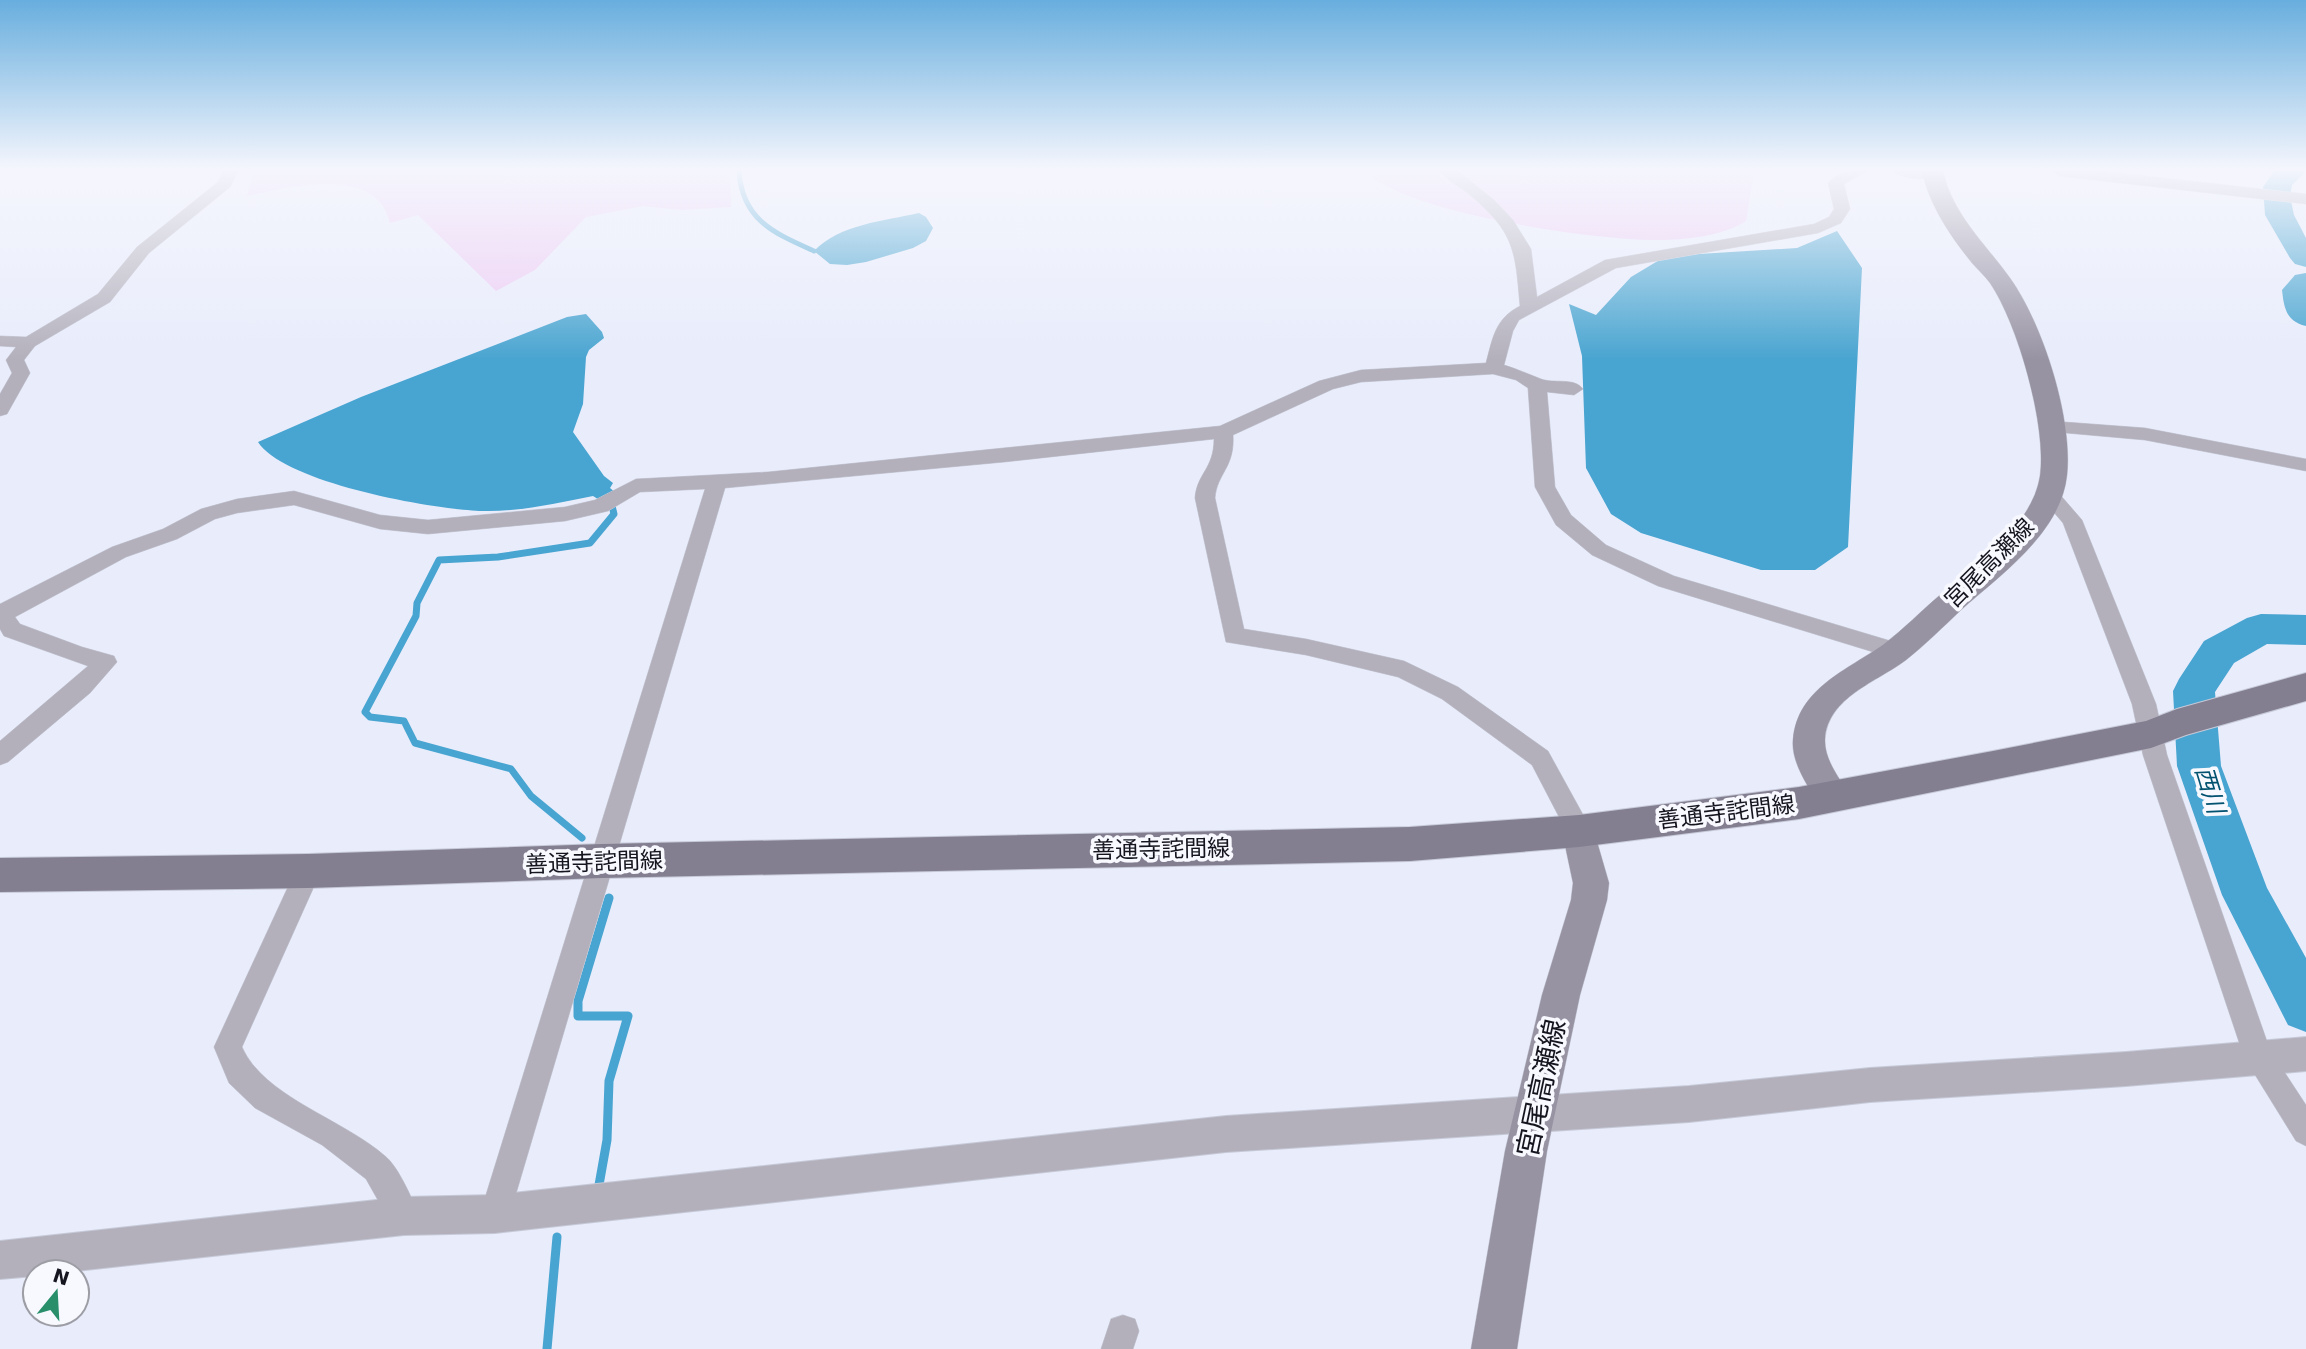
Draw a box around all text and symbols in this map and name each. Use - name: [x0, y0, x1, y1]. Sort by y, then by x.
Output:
- street label: 宮尾高瀬線: [1939, 513, 2039, 613]
- water label: 西川: [2190, 763, 2231, 820]
- street label: 善通寺詫間線: [1656, 791, 1796, 833]
- street label: 善通寺詫間線: [1092, 835, 1230, 863]
- street label: 善通寺詫間線: [525, 847, 663, 877]
- street label: 宮尾高瀬線: [1511, 1016, 1572, 1160]
- north arrow: [21, 1258, 91, 1328]
- text: N: [50, 1264, 72, 1290]

